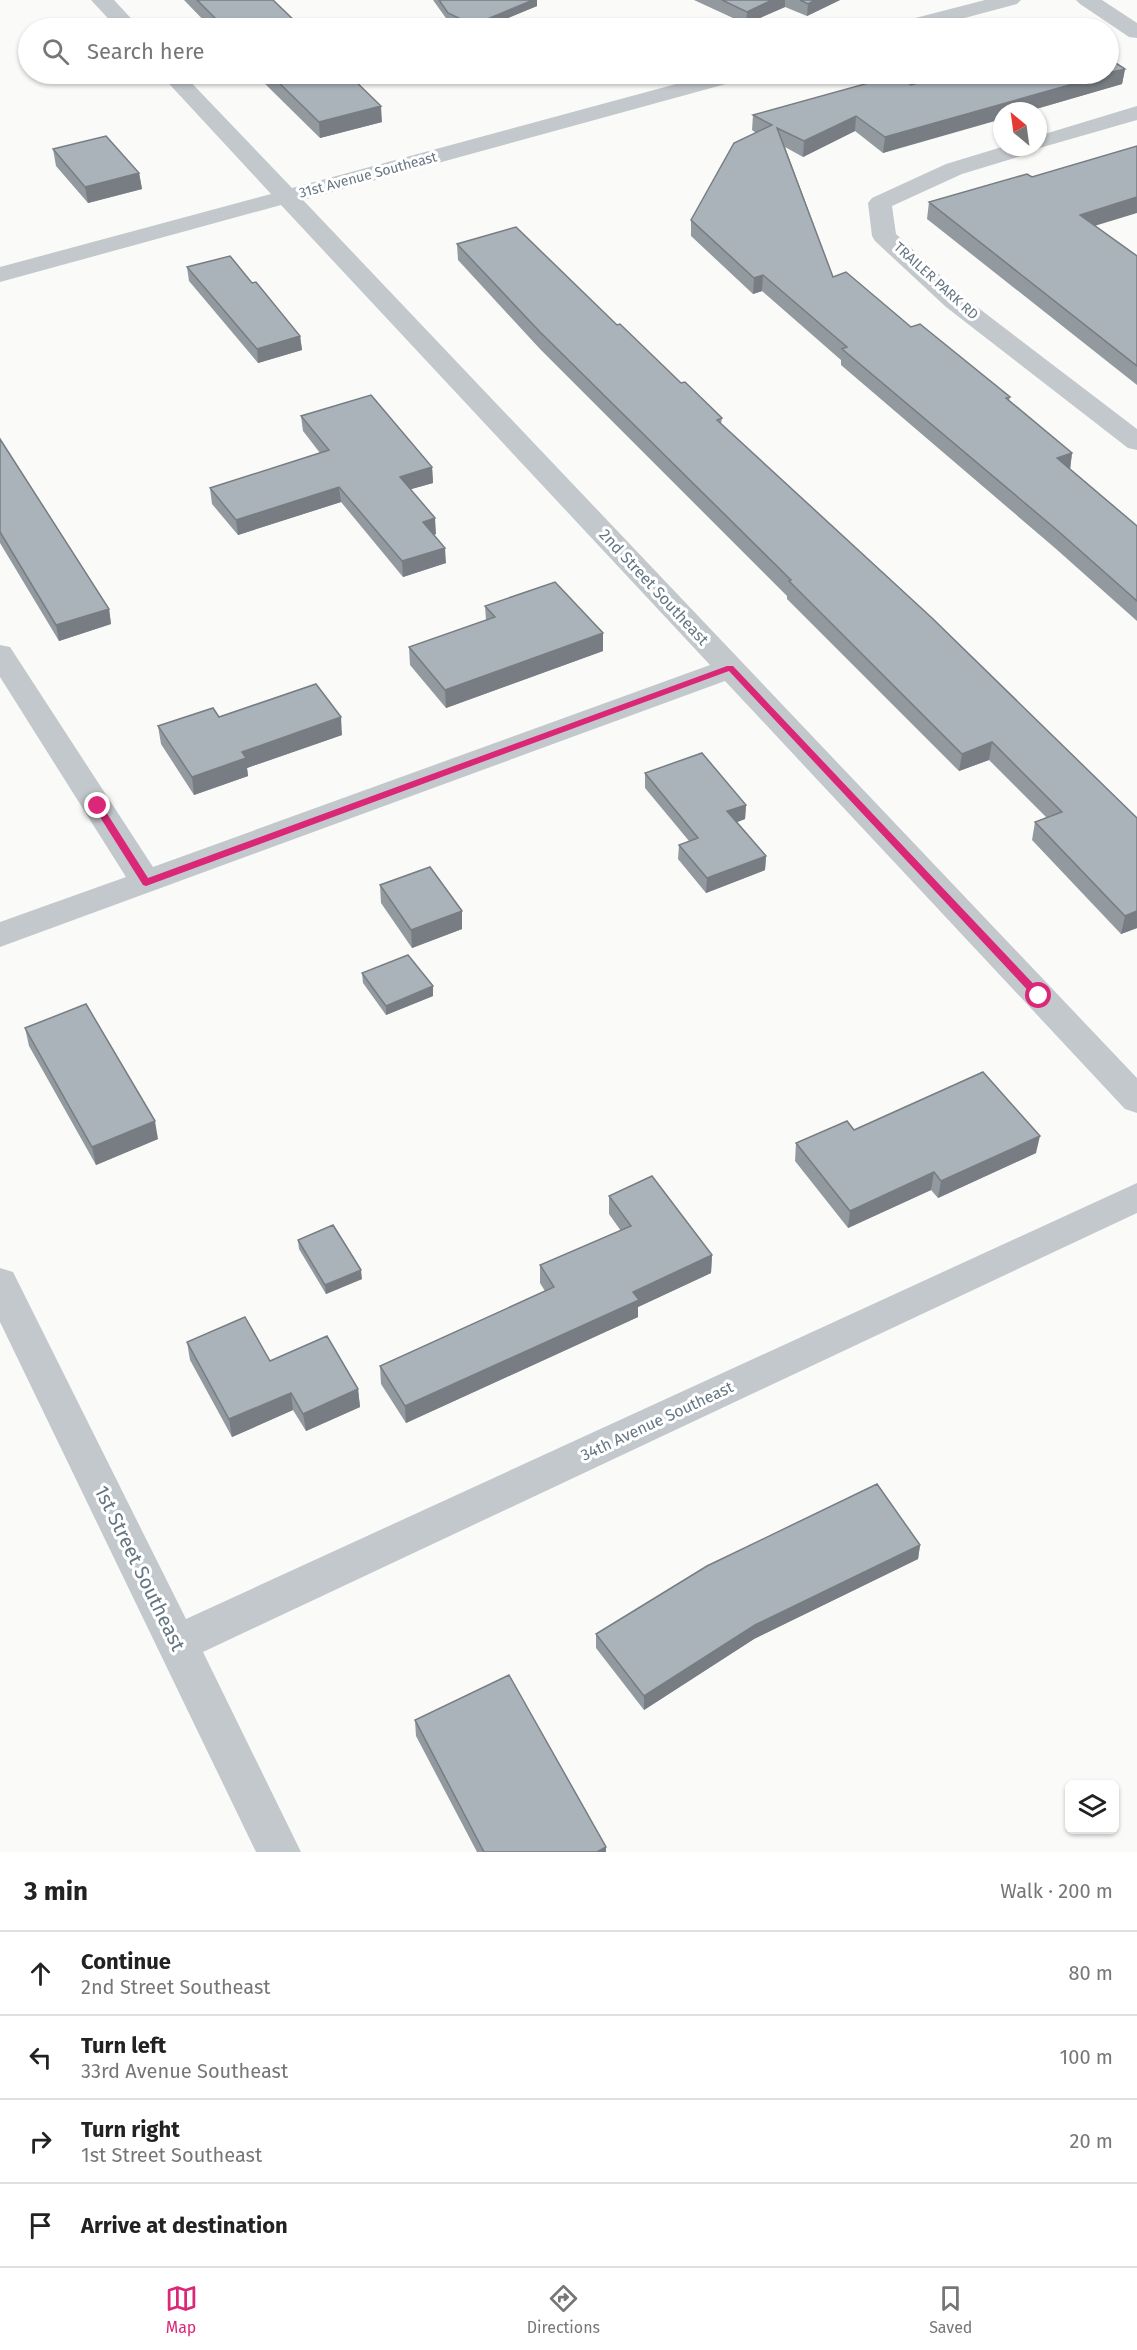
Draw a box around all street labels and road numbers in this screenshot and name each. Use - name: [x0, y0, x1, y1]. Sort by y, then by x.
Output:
- street label: 31st Avenue Southeast: [297, 148, 440, 202]
- street label: TRAILER PARK RD: [890, 239, 982, 323]
- street label: 2nd Street Southeast: [595, 525, 713, 649]
- street label: 34th Avenue Southeast: [578, 1377, 736, 1465]
- street label: 1st Street Southeast: [90, 1481, 191, 1655]

